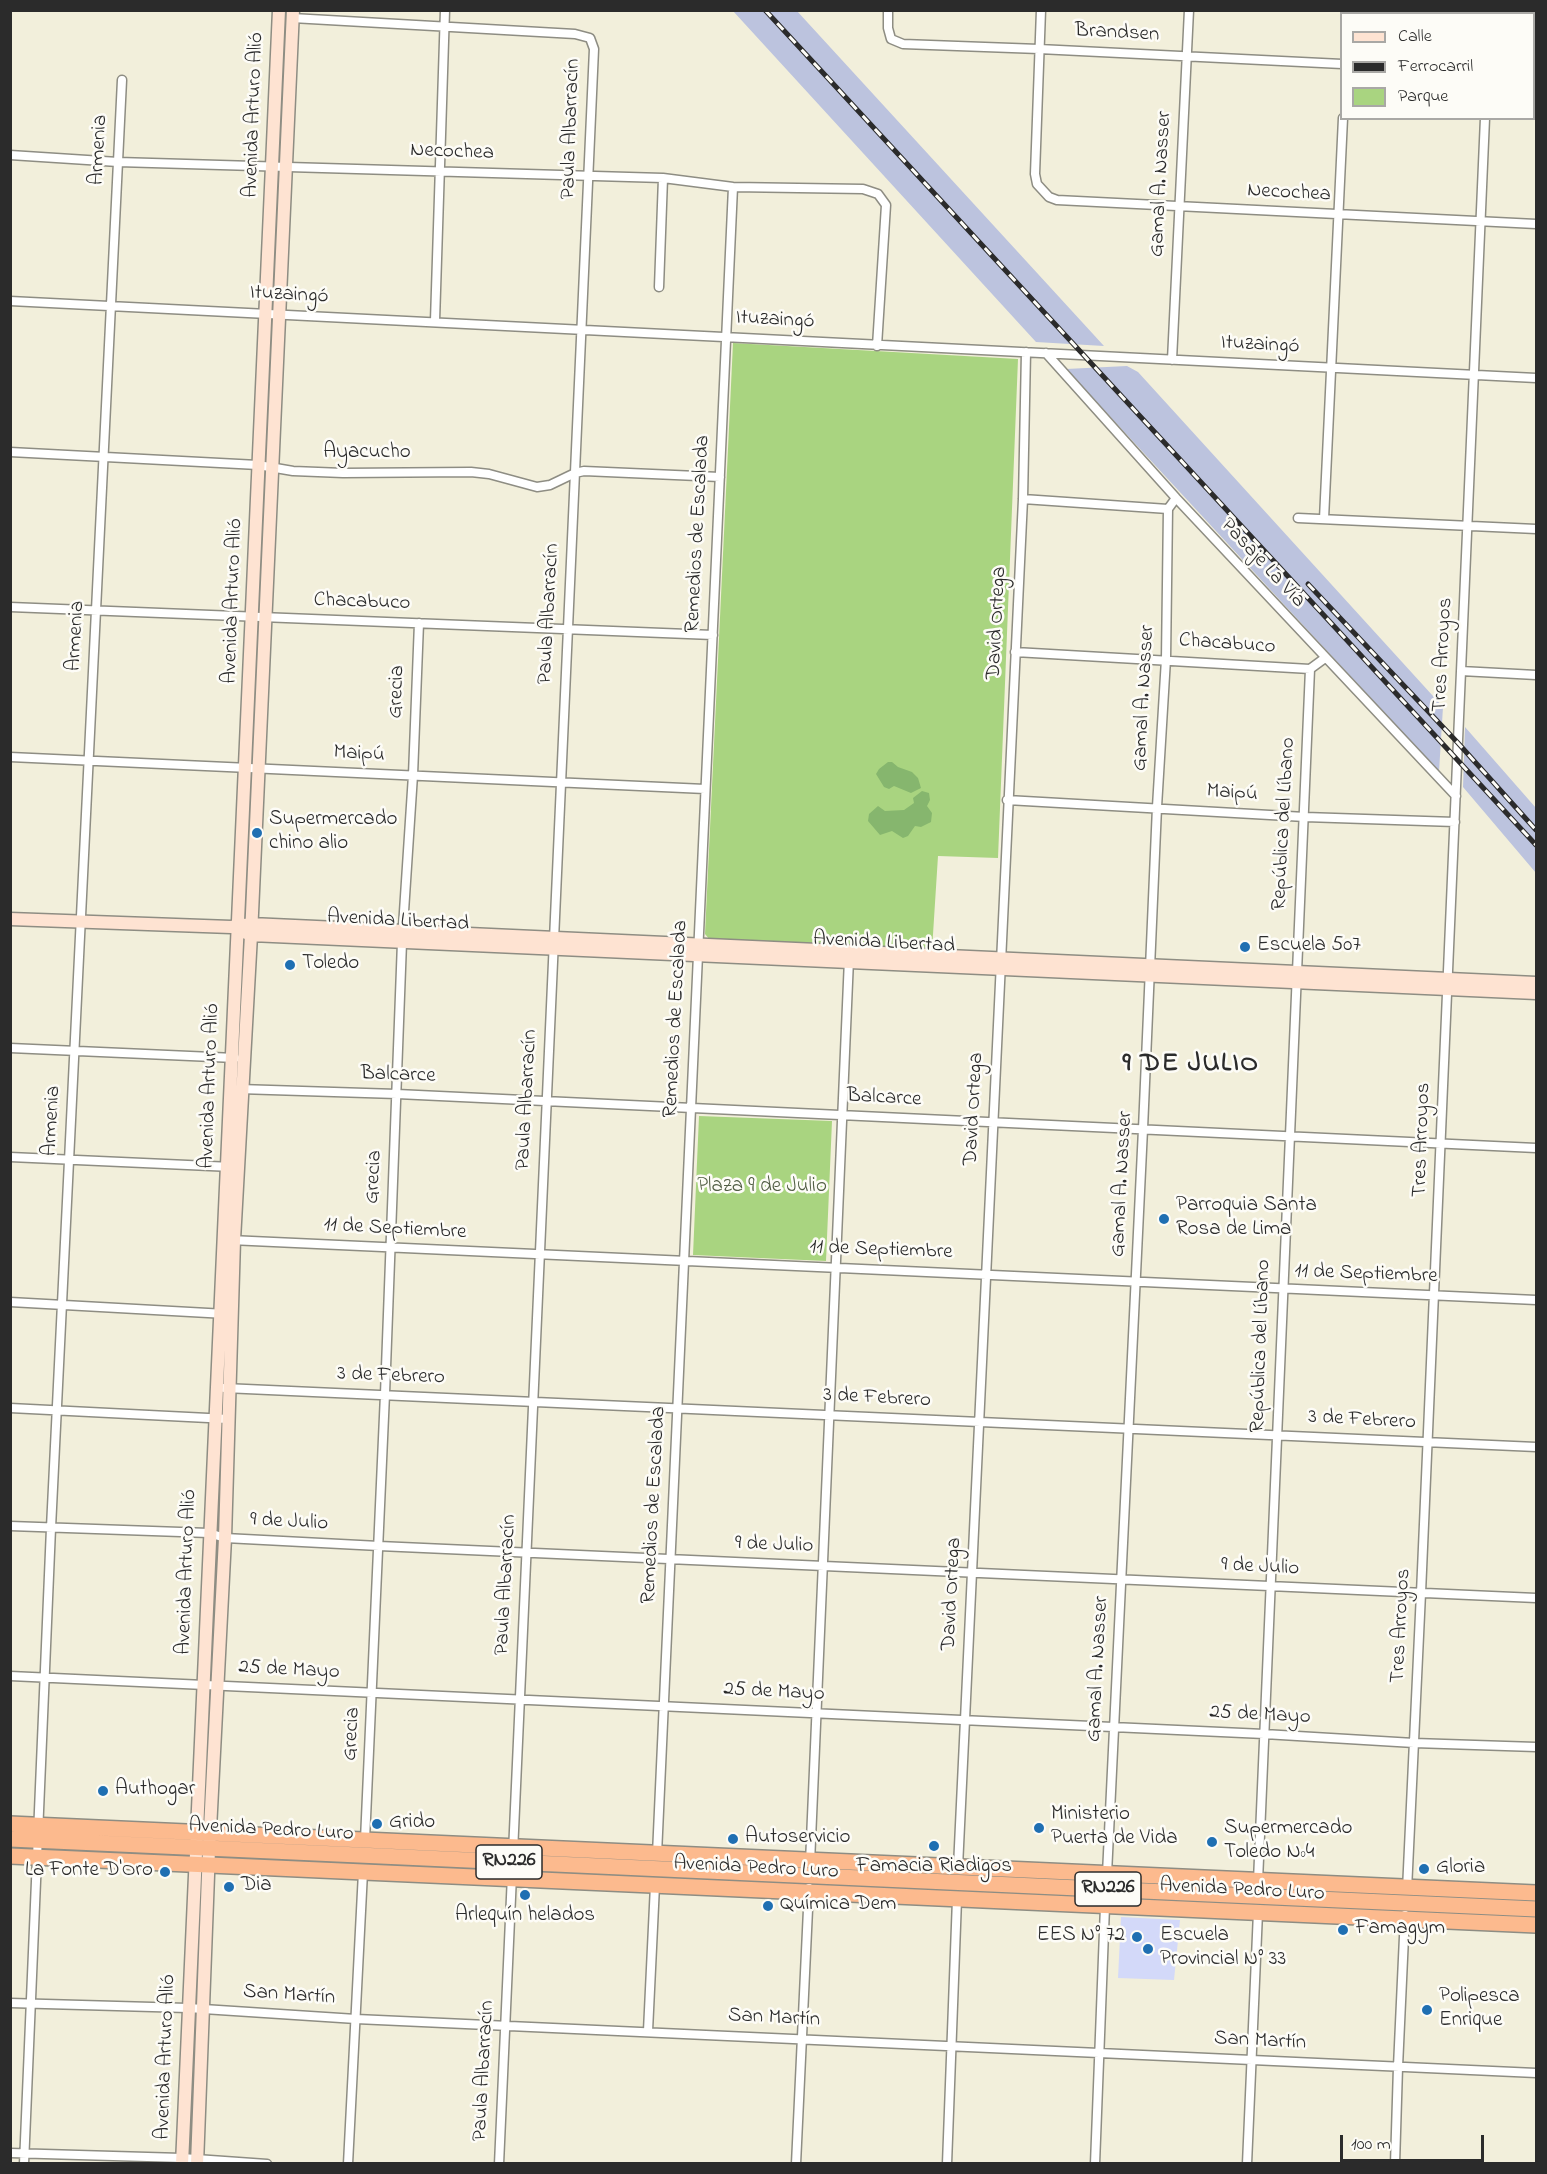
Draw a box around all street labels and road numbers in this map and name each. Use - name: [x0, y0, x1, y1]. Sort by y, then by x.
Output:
- street label: Brandsen: [1074, 19, 1160, 49]
- street label: Avenida Arturo Alió: [240, 32, 270, 198]
- street label: Paula Albarracín: [557, 58, 587, 200]
- street label: Gamal A. Nasser: [1146, 110, 1178, 258]
- street label: Armenia: [86, 114, 114, 186]
- street label: Necochea: [410, 139, 494, 167]
- street label: Necochea: [1246, 179, 1332, 209]
- street label: Ituzaingó: [249, 281, 329, 311]
- street label: Ituzaingó: [735, 306, 815, 336]
- street label: Ituzaingó: [1220, 331, 1300, 361]
- street label: Remedios de Escalada: [681, 435, 717, 633]
- street label: Ayacucho: [323, 441, 411, 467]
- street label: Pasaje La Vía: [1214, 514, 1310, 614]
- street label: Avenida Arturo Alió: [219, 518, 249, 684]
- street label: Paula Albarracín: [534, 543, 566, 685]
- street label: David Ortega: [982, 566, 1014, 680]
- street label: Chacabuco: [313, 589, 411, 617]
- street label: Tres Arroyos: [1428, 597, 1460, 713]
- street label: Armenia: [63, 600, 91, 672]
- street label: Gamal A. Nasser: [1129, 624, 1161, 772]
- street label: Chacabuco: [1178, 629, 1276, 661]
- street label: Grecia: [384, 665, 412, 719]
- street label: República del Líbano: [1268, 737, 1302, 911]
- street label: Maipú: [333, 741, 385, 769]
- street label: Maipú: [1206, 780, 1258, 808]
- street label: Avenida Libertad: [326, 906, 470, 938]
- street label: Remedios de Escalada: [659, 920, 695, 1118]
- street label: Avenida Libertad: [812, 928, 956, 960]
- street label: Avenida Arturo Alió: [196, 1003, 226, 1169]
- street label: Paula Albarracín: [512, 1029, 544, 1171]
- street label: David Ortega: [959, 1052, 991, 1166]
- street label: Balcarce: [360, 1062, 436, 1090]
- street label: Tres Arroyos: [1408, 1082, 1438, 1198]
- street label: Balcarce: [846, 1084, 922, 1114]
- street label: Armenia: [39, 1085, 67, 1157]
- street label: Gamal A. Nasser: [1107, 1110, 1139, 1258]
- street label: Grecia: [361, 1150, 389, 1204]
- street label: 11 de Septiembre: [323, 1214, 467, 1246]
- street label: 11 de Septiembre: [809, 1236, 953, 1266]
- street label: República del Líbano: [1246, 1259, 1278, 1433]
- street label: 11 de Septiembre: [1294, 1260, 1438, 1290]
- street label: 3 de Febrero: [337, 1363, 445, 1391]
- street label: 3 de Febrero: [822, 1384, 932, 1414]
- street label: Remedios de Escalada: [637, 1406, 673, 1604]
- street label: 3 de Febrero: [1307, 1406, 1417, 1436]
- street label: Avenida Arturo Alió: [173, 1489, 203, 1655]
- street label: 9 de Julio: [249, 1508, 329, 1538]
- street label: Paula Albarracín: [491, 1514, 523, 1656]
- street label: 9 de Julio: [734, 1532, 814, 1560]
- street label: David Ortega: [937, 1537, 969, 1651]
- street label: 9 de Julio: [1220, 1553, 1300, 1583]
- street label: Tres Arroyos: [1386, 1568, 1418, 1684]
- street label: Gamal A. Nasser: [1083, 1595, 1115, 1743]
- street label: 25 de Mayo: [238, 1656, 340, 1686]
- street label: 25 de Mayo: [723, 1678, 825, 1708]
- street label: 25 de Mayo: [1209, 1701, 1311, 1731]
- street label: Grecia: [339, 1707, 367, 1761]
- street label: Avenida Pedro Luro: [188, 1814, 354, 1848]
- road number: RN226: [476, 1845, 542, 1879]
- street label: Avenida Pedro Luro: [673, 1852, 839, 1886]
- road number: RN226: [1075, 1872, 1141, 1906]
- street label: Avenida Pedro Luro: [1159, 1874, 1325, 1908]
- street label: Avenida Arturo Alió: [152, 1974, 182, 2140]
- street label: San Martín: [242, 1980, 336, 2012]
- street label: Paula Albarracín: [469, 2000, 501, 2142]
- street label: San Martín: [727, 2004, 821, 2034]
- street label: San Martín: [1213, 2027, 1307, 2057]

